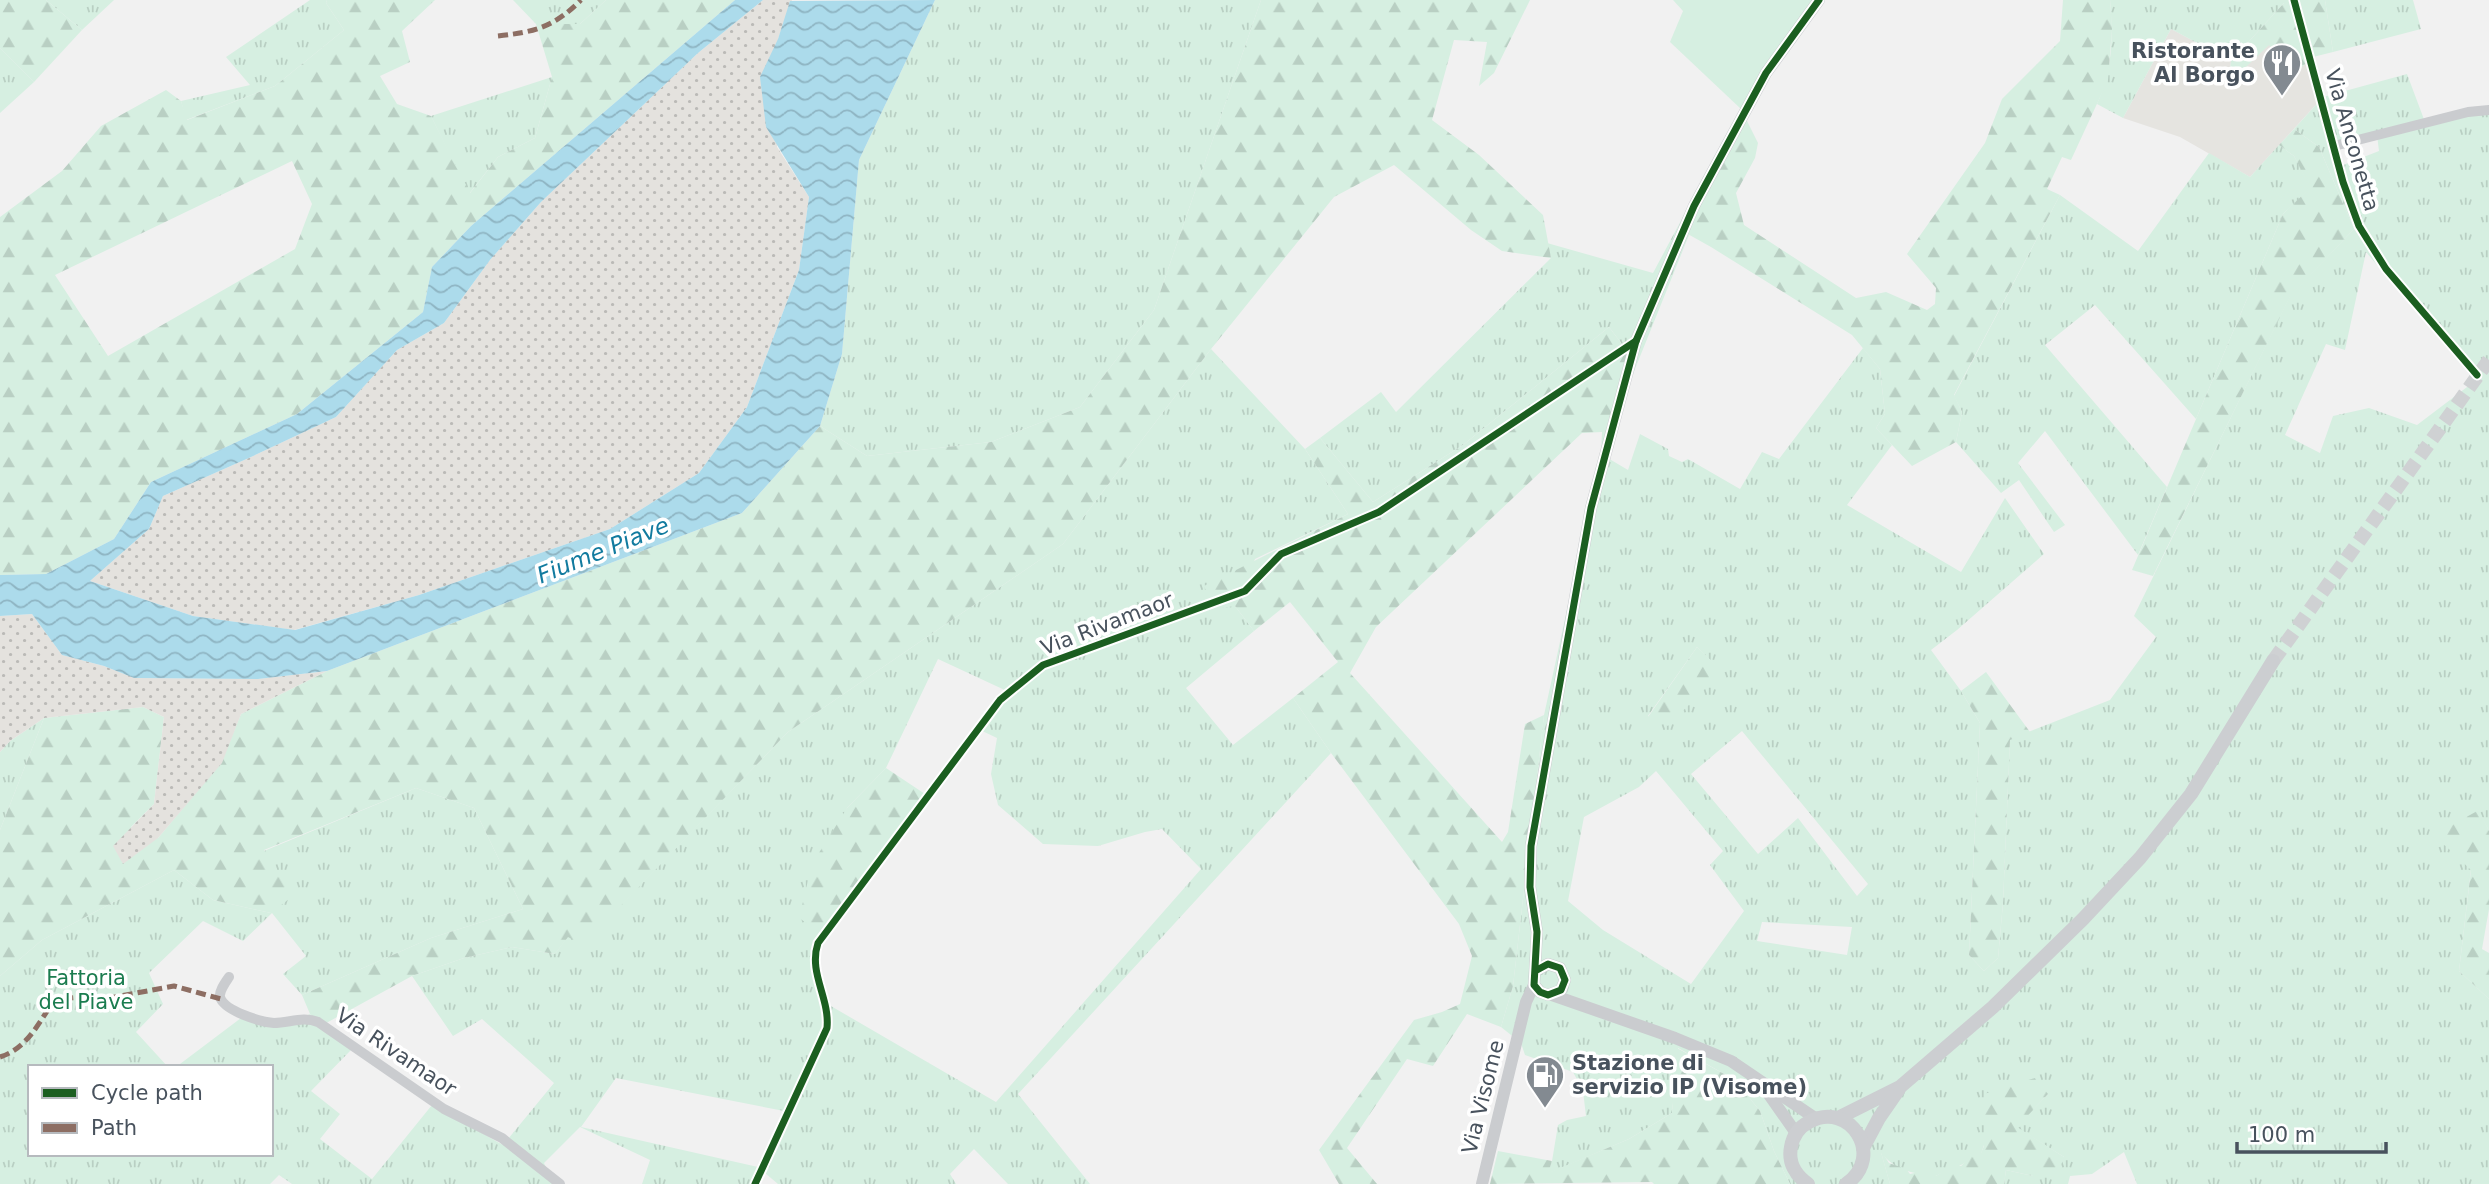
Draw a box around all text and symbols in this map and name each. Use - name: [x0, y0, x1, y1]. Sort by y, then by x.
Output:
- place label: Ristorante Al Borgo: [2131, 39, 2255, 87]
- restaurant icon: Ristorante Al Borgo: [2261, 42, 2303, 97]
- street label: Via Anconetta: [2320, 66, 2384, 214]
- water label: Fiume Piave: [533, 512, 673, 588]
- street label: Via Rivamaor: [1037, 588, 1177, 660]
- park label: Fattoria del Piave: [38, 966, 134, 1014]
- street label: Via Rivamaor: [331, 1003, 461, 1101]
- street label: Via Visome: [1457, 1038, 1509, 1156]
- place label: Stazione di servizio IP (Visome): [1572, 1051, 1807, 1099]
- fuel station icon: Stazione di servizio IP (Visome): [1524, 1054, 1566, 1109]
- legend: [28, 1065, 273, 1156]
- text: Cycle path: [91, 1081, 203, 1105]
- scale bar: [2237, 1110, 2386, 1154]
- text: Path: [91, 1116, 137, 1140]
- text: 100 m: [2248, 1123, 2315, 1147]

